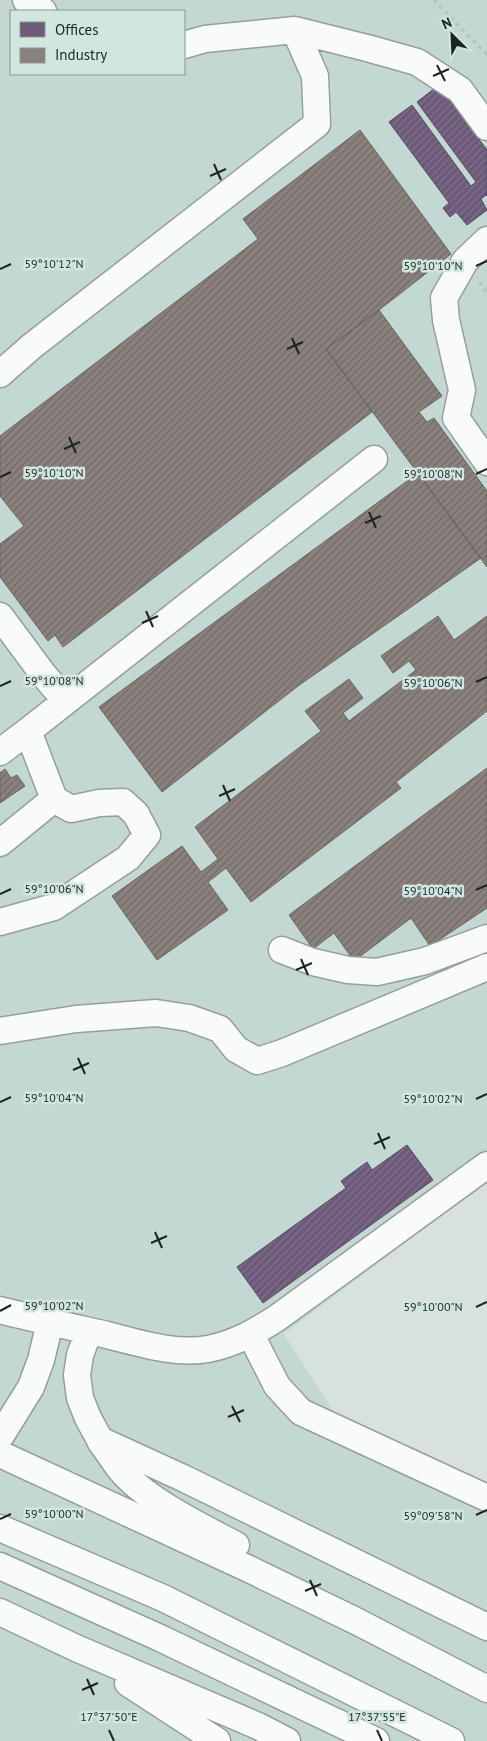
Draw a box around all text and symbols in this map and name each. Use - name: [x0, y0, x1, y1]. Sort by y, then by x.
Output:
- legend: [10, 10, 185, 75]
- north arrow: [427, 10, 477, 60]
- text: N: [439, 13, 455, 33]
- text: Offices: [55, 20, 99, 39]
- text: Industry: [55, 45, 107, 64]
- text: 59°10'12"N: [24, 256, 84, 271]
- text: 59°10'10"N: [403, 258, 463, 273]
- text: 59°10'10"N: [24, 465, 84, 480]
- text: 59°10'08"N: [403, 466, 463, 481]
- text: 59°10'08"N: [24, 673, 84, 688]
- text: 59°10'06"N: [403, 675, 463, 690]
- text: 59°10'06"N: [24, 881, 84, 896]
- text: 59°10'04"N: [403, 883, 463, 898]
- text: 59°10'04"N: [24, 1090, 84, 1105]
- text: 59°10'02"N: [403, 1091, 463, 1106]
- text: 59°10'02"N: [24, 1298, 84, 1313]
- text: 59°10'00"N: [403, 1299, 463, 1314]
- text: 59°10'00"N: [24, 1506, 84, 1521]
- text: 59°09'58"N: [403, 1508, 463, 1523]
- text: 17°37'50"E: [80, 1709, 138, 1724]
- text: 17°37'55"E: [348, 1709, 406, 1724]

